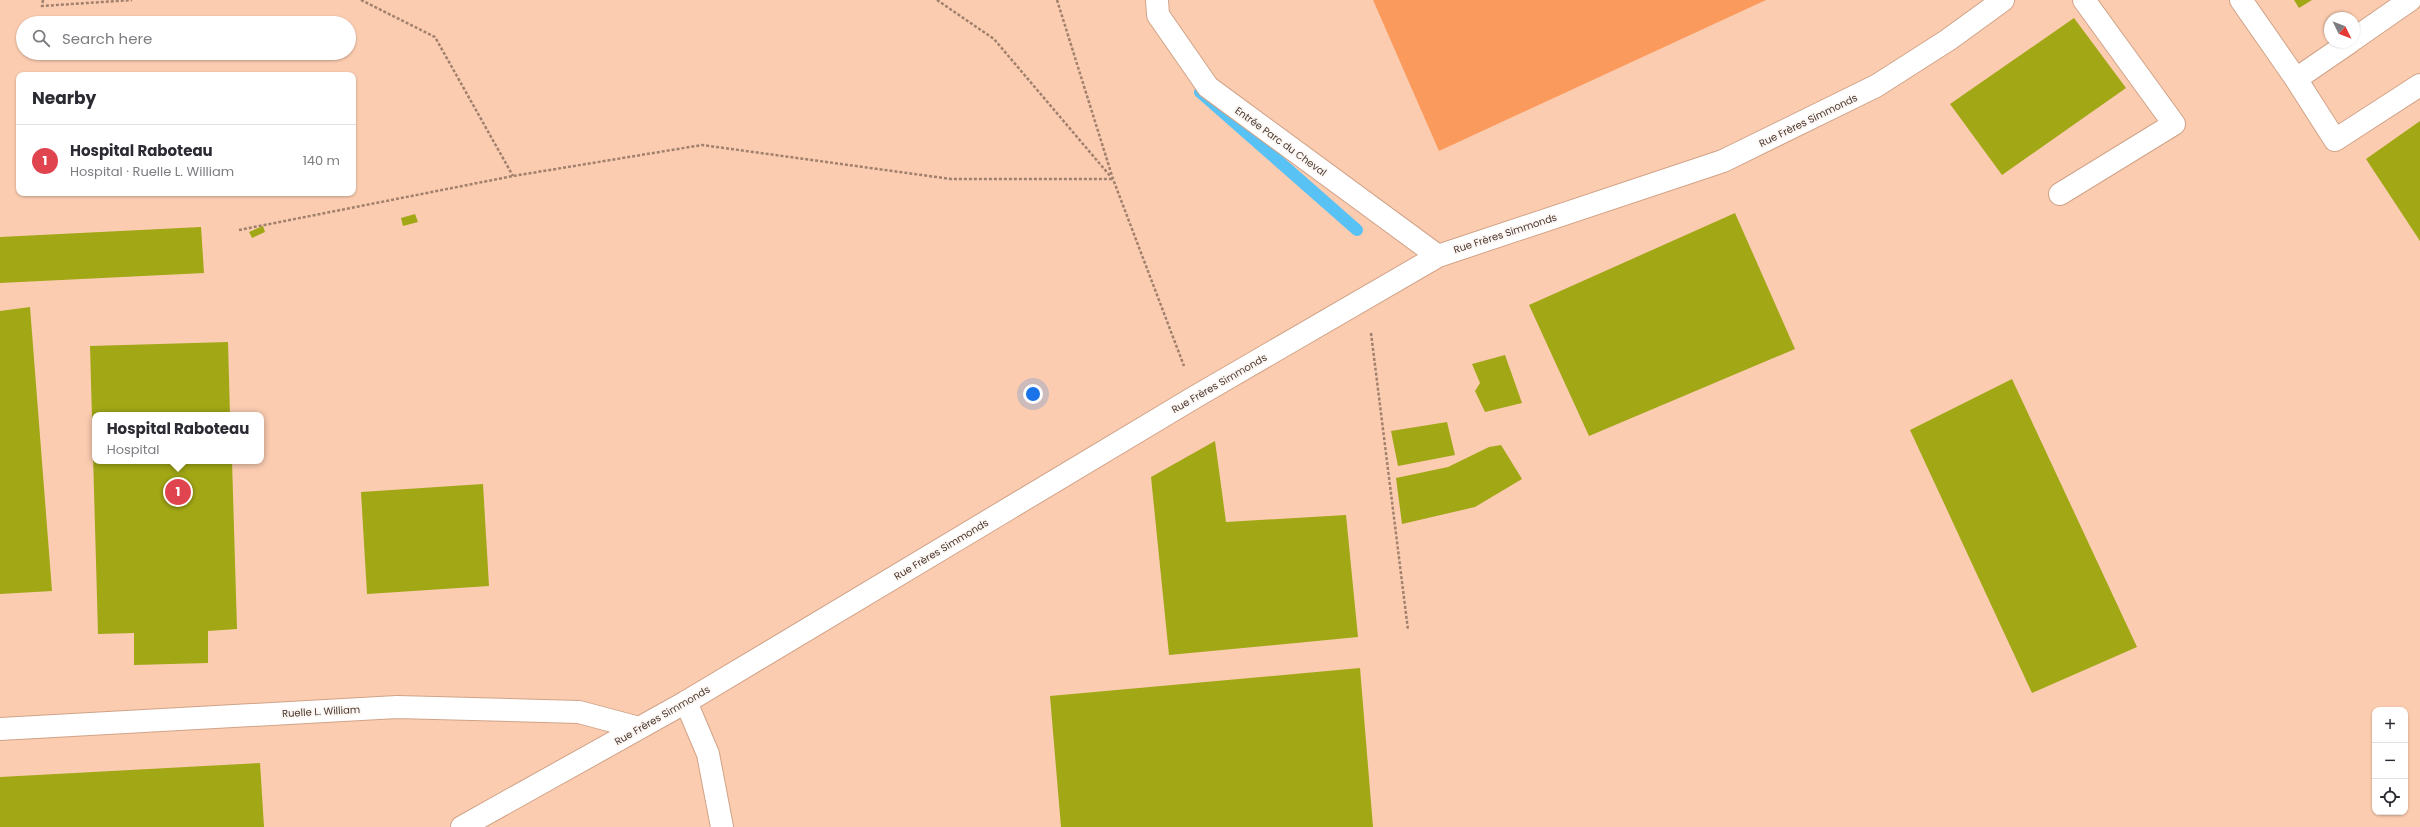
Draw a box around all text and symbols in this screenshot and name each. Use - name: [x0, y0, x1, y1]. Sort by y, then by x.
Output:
- north arrow: [2324, 12, 2360, 48]
- search box: [16, 16, 356, 60]
- icon: search: [30, 27, 52, 49]
- text: Search here: [62, 28, 152, 49]
- text: Nearby: [32, 86, 96, 110]
- street label: Rue Frères Simmonds: [1756, 90, 1860, 151]
- street label: Entrée Parc du Cheval: [1232, 103, 1330, 180]
- text: Hospital Raboteau: [70, 140, 213, 161]
- text: 1: [43, 151, 47, 170]
- text: 140 m: [303, 151, 340, 170]
- text: Hospital · Ruelle L. William: [70, 162, 234, 181]
- street label: Rue Frères Simmonds: [1452, 210, 1559, 257]
- street label: Rue Frères Simmonds: [1169, 350, 1270, 417]
- your location: [1023, 384, 1043, 404]
- popup: [92, 412, 264, 464]
- text: Hospital Raboteau: [107, 418, 249, 439]
- text: Hospital: [107, 440, 159, 459]
- pin: 1: [165, 477, 191, 507]
- street label: Rue Frères Simmonds: [891, 515, 991, 584]
- street label: Rue Frères Simmonds: [612, 682, 713, 749]
- street label: Ruelle L. William: [282, 702, 360, 721]
- map controls: [2372, 707, 2408, 815]
- button: +: [2372, 707, 2408, 743]
- button: −: [2372, 743, 2408, 779]
- button: locate: [2372, 779, 2408, 815]

